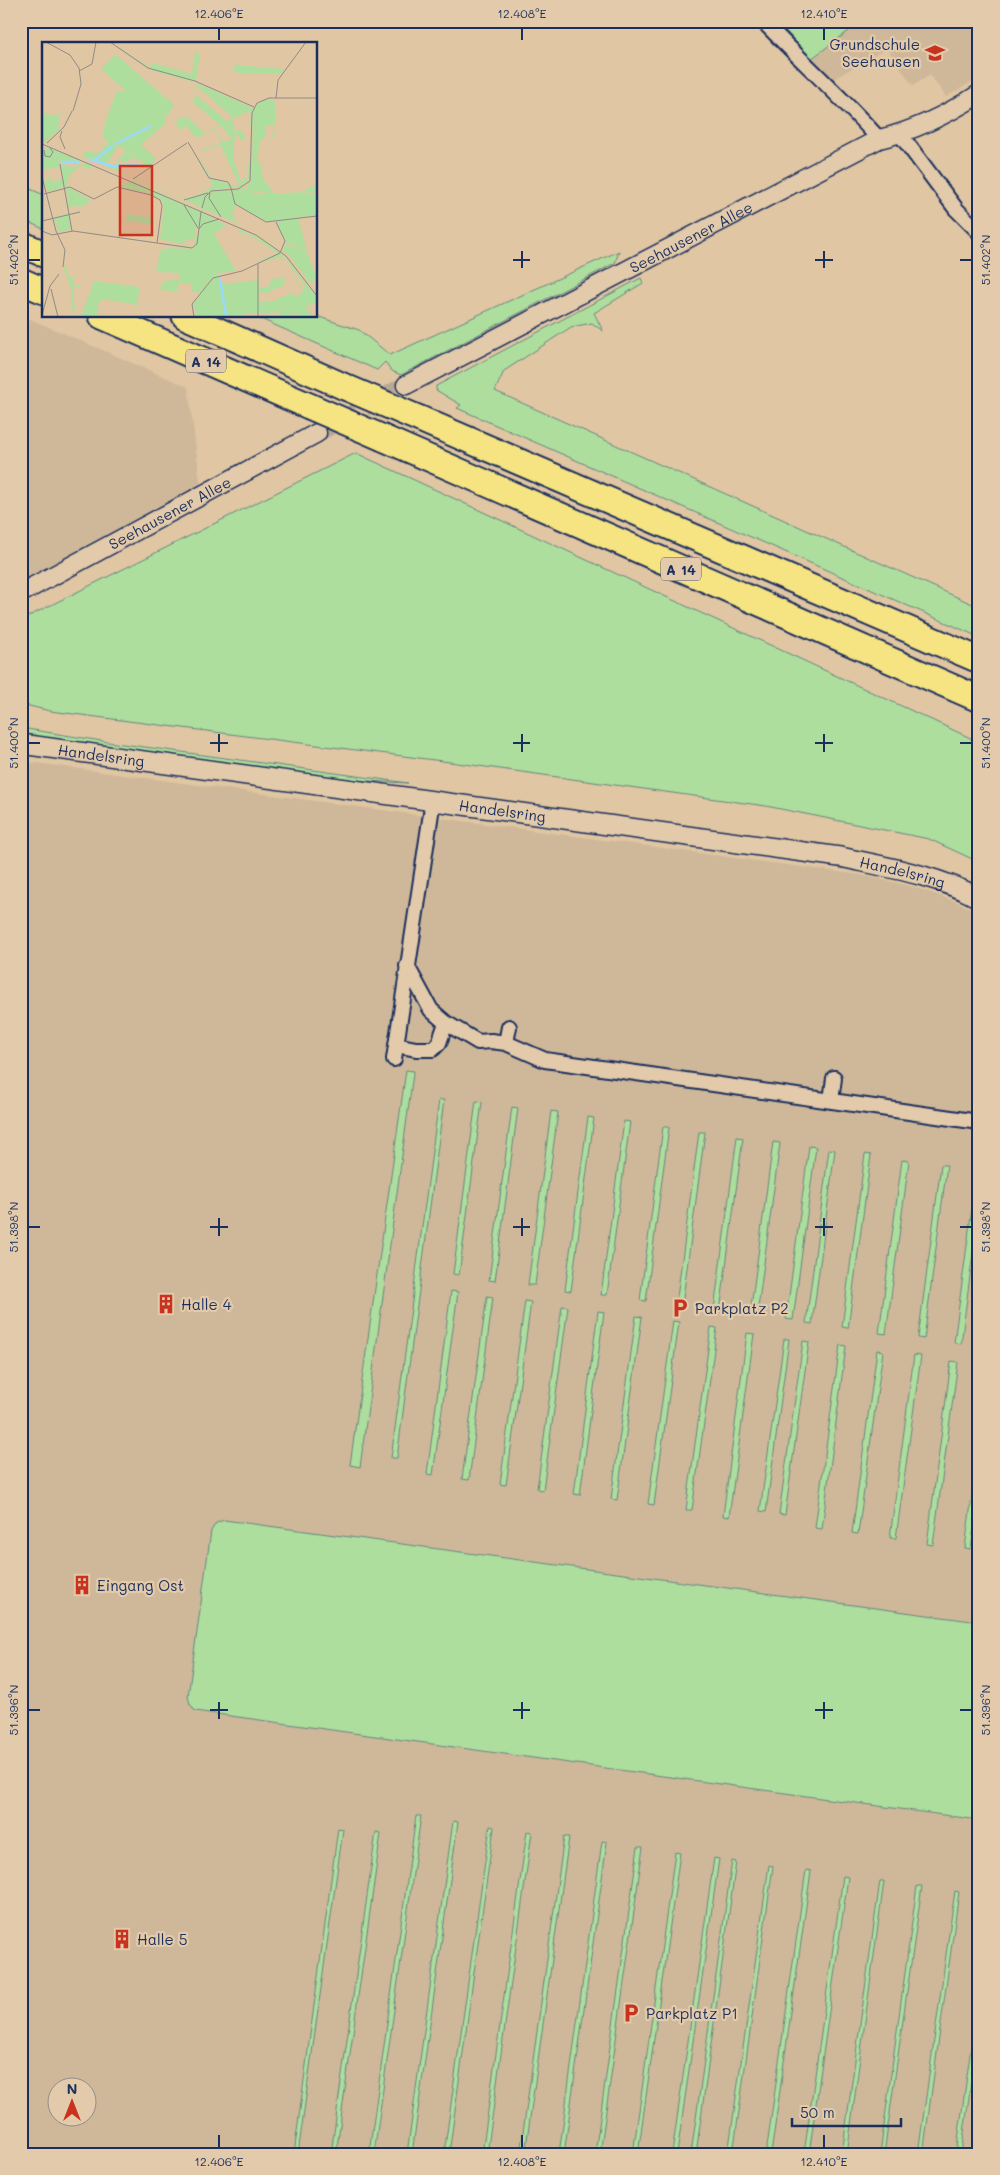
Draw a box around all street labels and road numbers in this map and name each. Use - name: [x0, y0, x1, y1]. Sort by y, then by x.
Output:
- street label: Seehausener Allee: [626, 197, 756, 277]
- road number: A 14: [186, 350, 226, 372]
- street label: Seehausener Allee: [105, 471, 234, 554]
- road number: A 14: [661, 558, 701, 580]
- street label: Handelsring: [57, 739, 146, 771]
- street label: Handelsring: [458, 795, 547, 826]
- street label: Handelsring: [858, 851, 948, 892]

